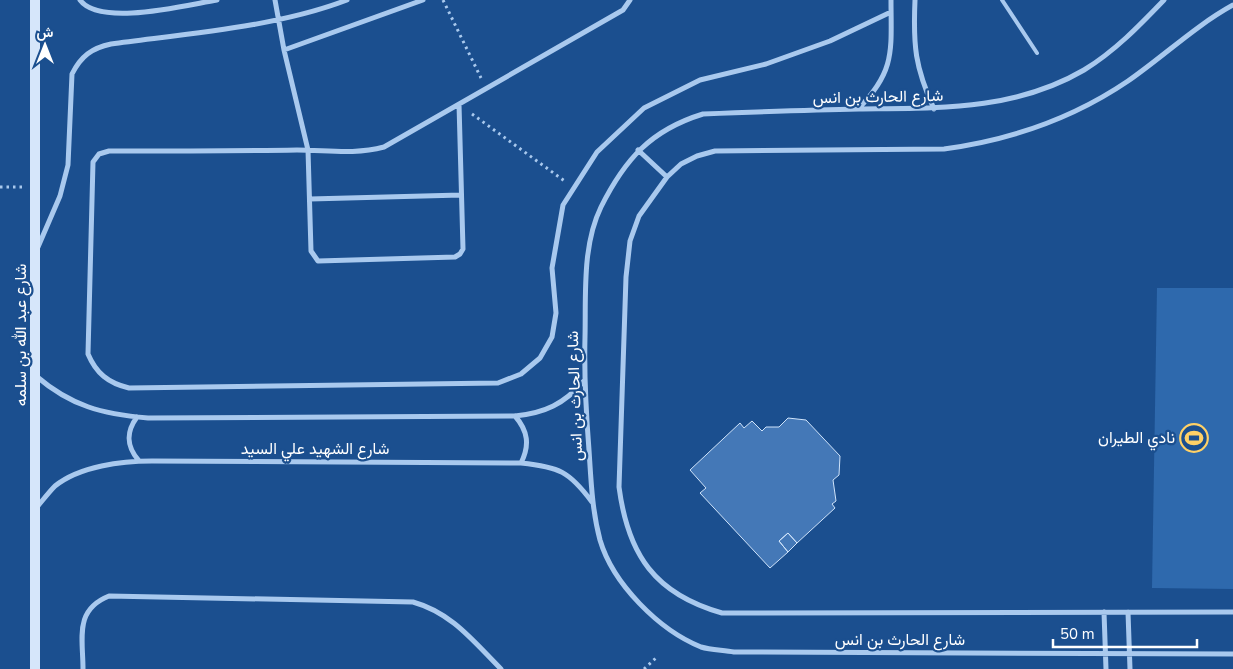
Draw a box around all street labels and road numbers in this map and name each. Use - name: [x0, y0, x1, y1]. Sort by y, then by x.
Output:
- street label: شارع الحارث بن انس: [813, 85, 943, 109]
- street label: شارع عبد الله بن سلمه: [10, 264, 32, 406]
- street label: شارع الحارث بن انس: [562, 330, 588, 462]
- street label: شارع الشهيد علي السيد: [241, 438, 389, 462]
- street label: شارع الحارث بن انس: [835, 629, 965, 651]

